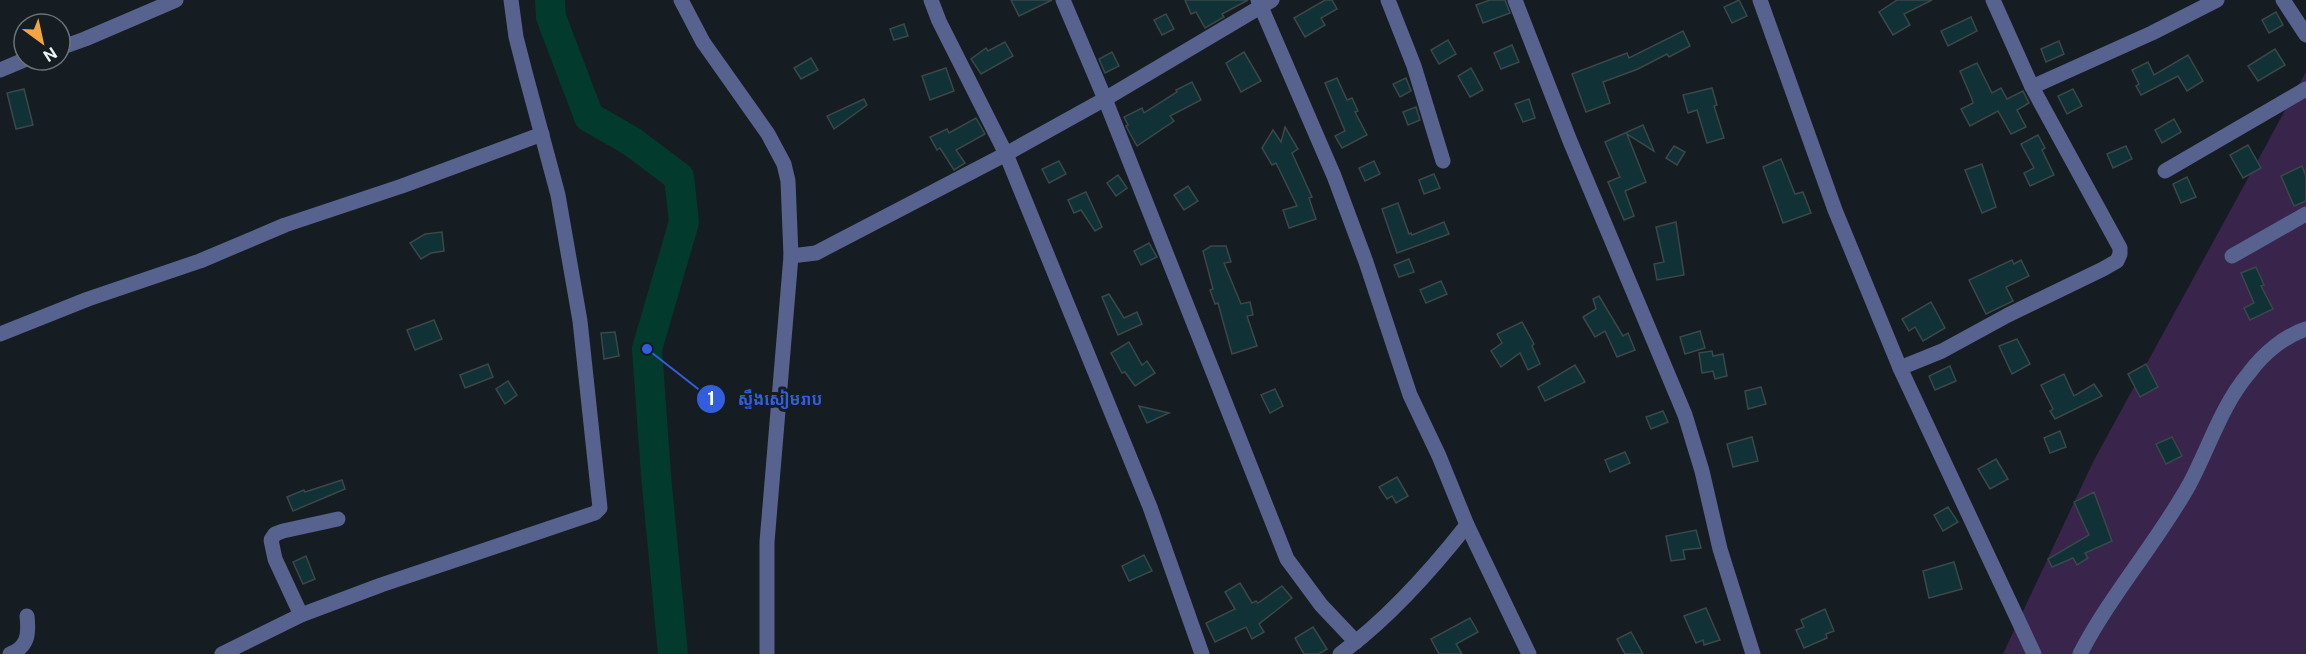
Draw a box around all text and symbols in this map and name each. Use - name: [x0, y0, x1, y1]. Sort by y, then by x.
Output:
- north arrow: [12, 12, 72, 72]
- text: N: [39, 43, 60, 66]
- callout: ស្ទឹងសៀមរាប: [696, 382, 834, 416]
- text: 1: [707, 388, 715, 409]
- text: ស្ទឹងសៀមរាប: [738, 389, 822, 409]

